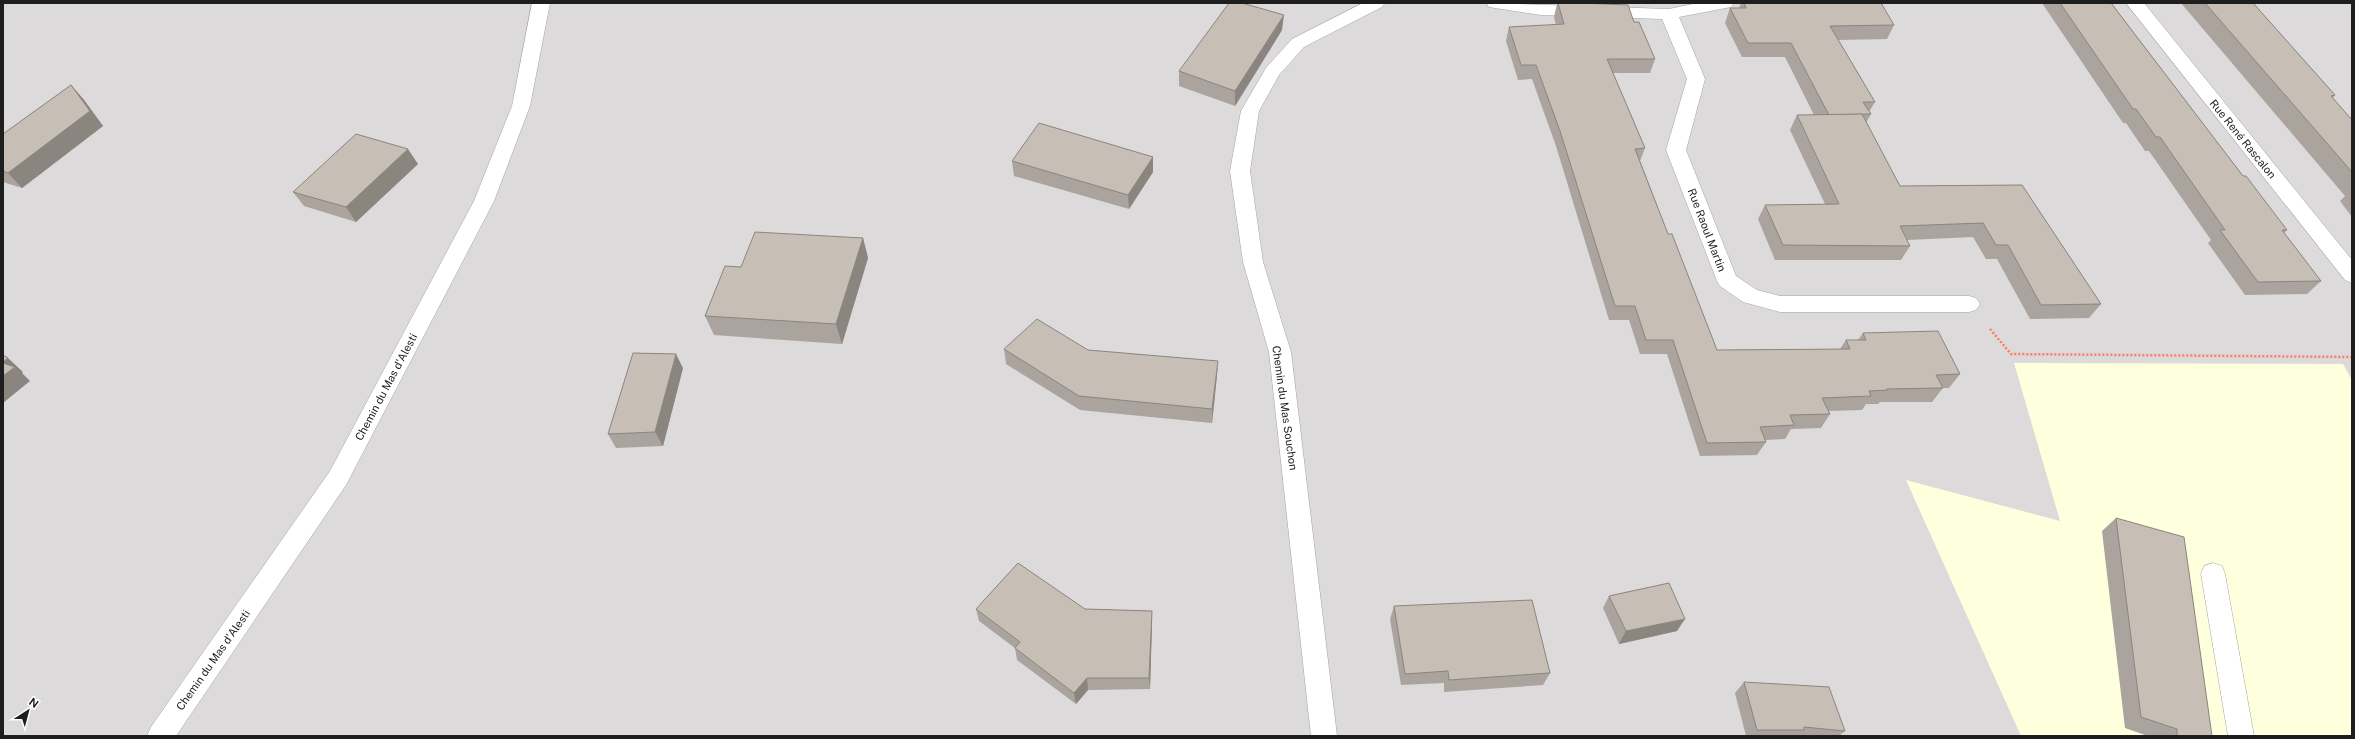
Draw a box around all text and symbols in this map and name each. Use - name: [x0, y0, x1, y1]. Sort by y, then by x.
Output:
- street label: Rue René Rascalon: [2208, 97, 2278, 181]
- street label: Rue Raoul Martin: [1686, 187, 1728, 273]
- street label: Chemin du Mas d'Alesti: [353, 331, 419, 443]
- street label: Chemin du Mas Souchon: [1270, 345, 1300, 471]
- street label: Chemin du Mas d'Alesti: [174, 608, 252, 712]
- north arrow: [8, 691, 48, 731]
- text: N: [27, 696, 41, 710]

